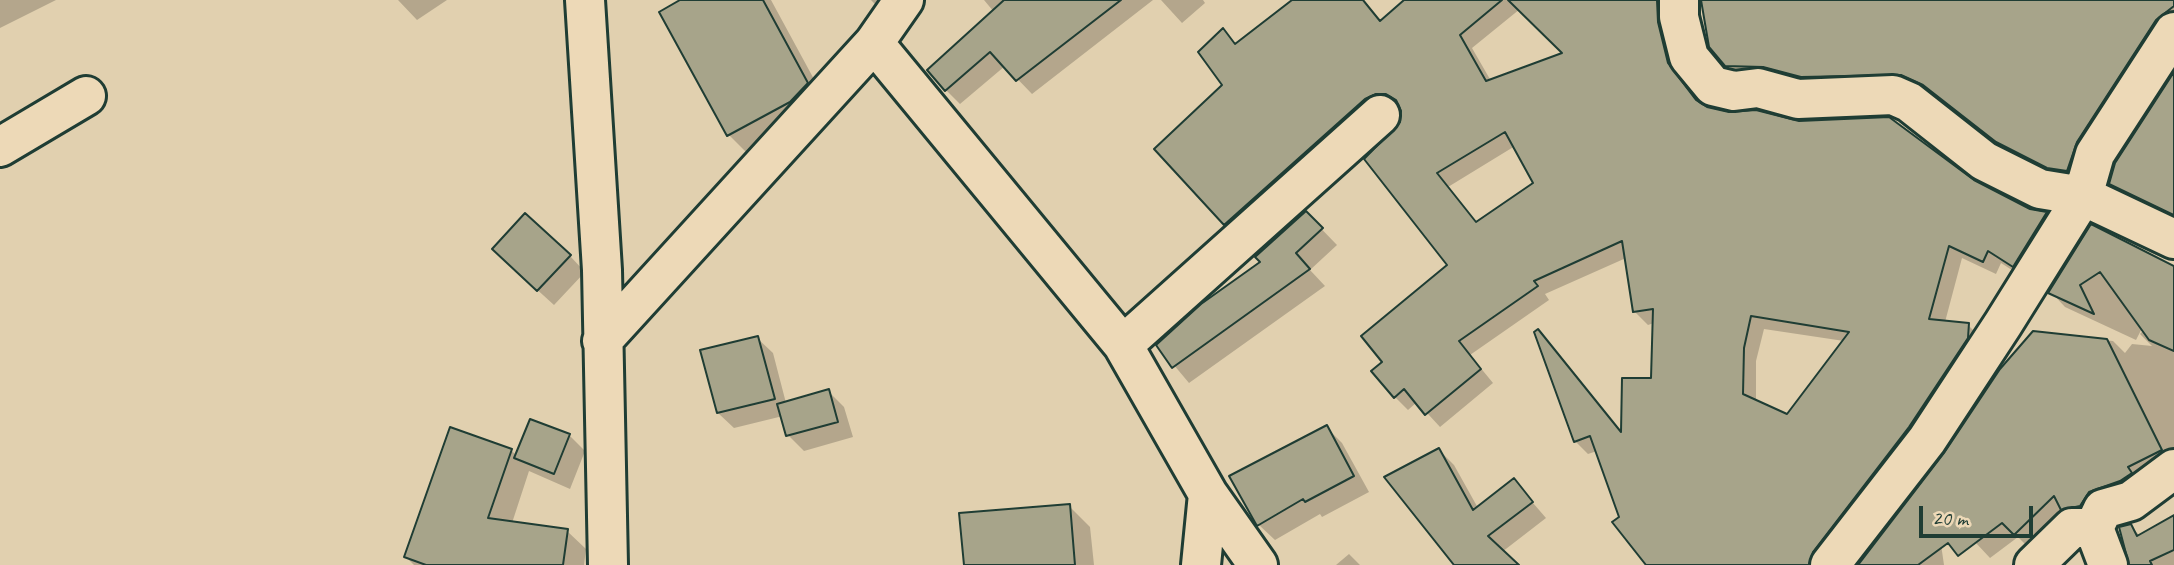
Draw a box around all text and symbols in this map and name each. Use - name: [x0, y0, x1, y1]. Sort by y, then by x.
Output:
- scale bar: [1922, 491, 2036, 536]
- text: 20 m: [1932, 505, 1968, 531]

